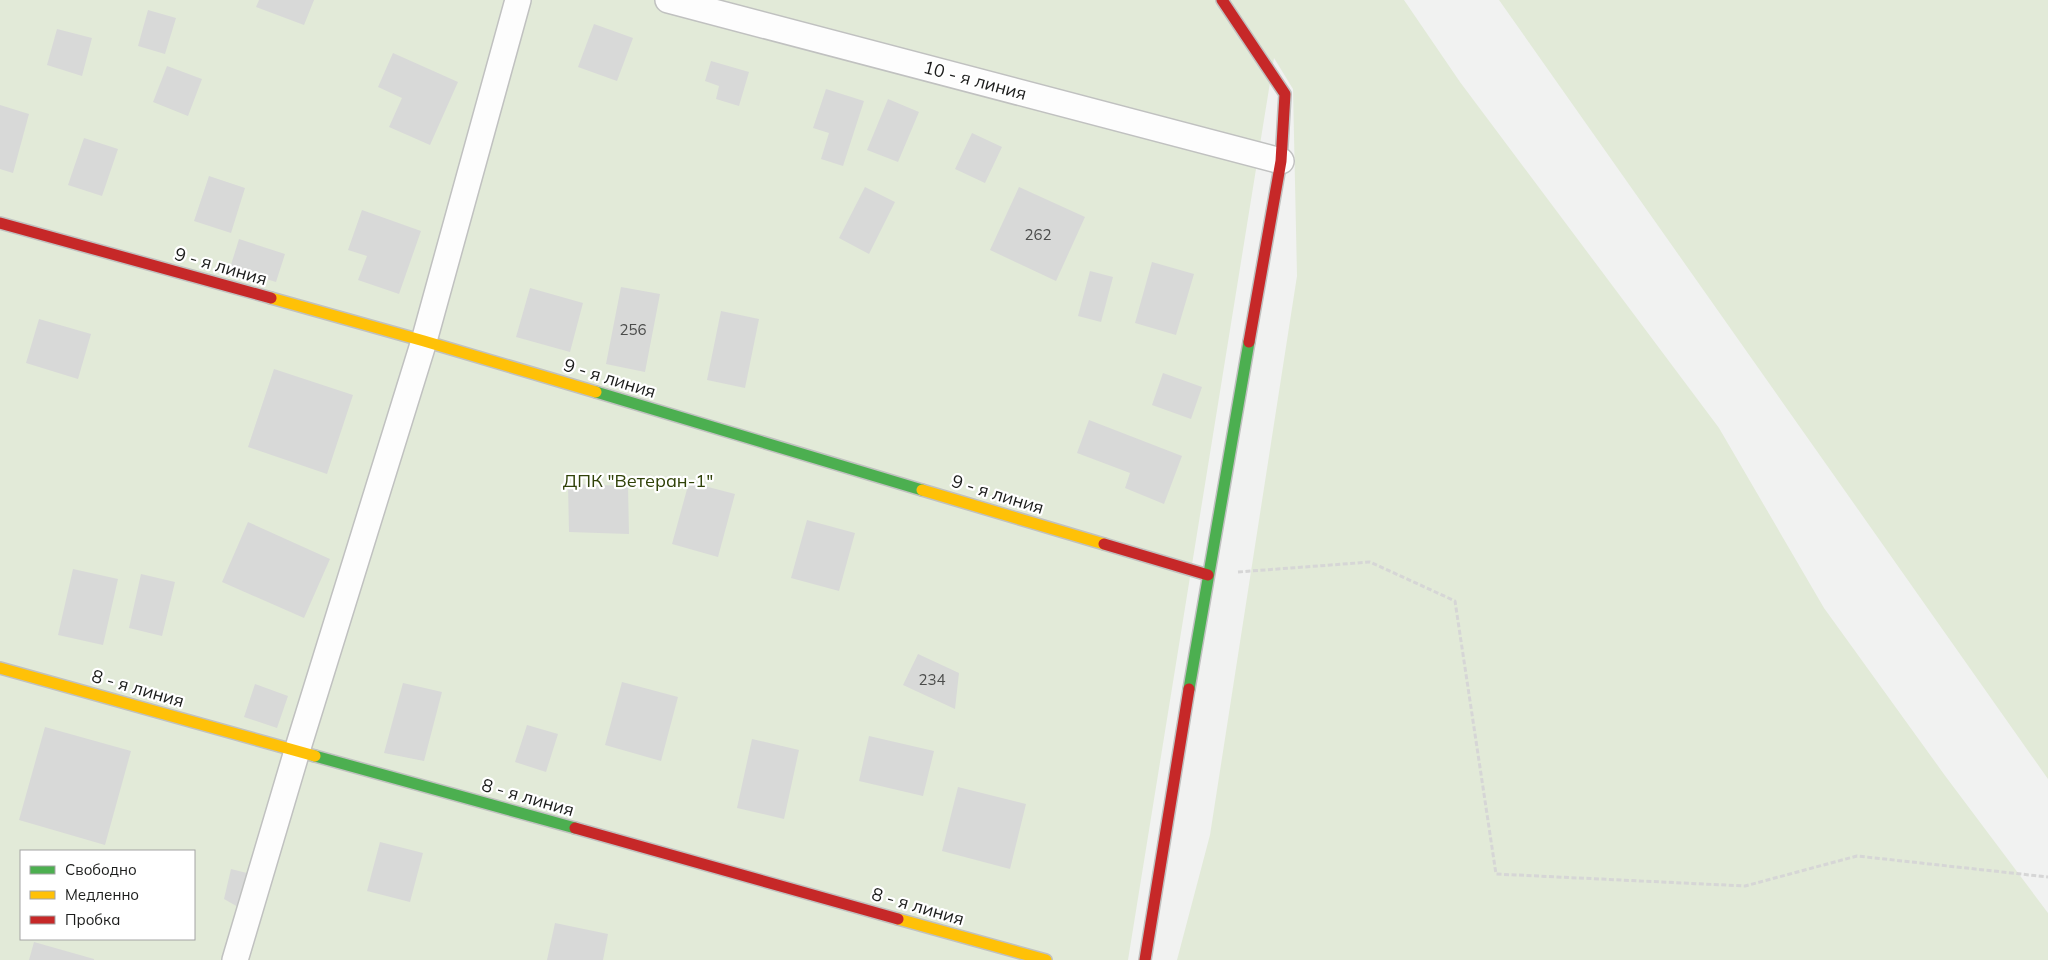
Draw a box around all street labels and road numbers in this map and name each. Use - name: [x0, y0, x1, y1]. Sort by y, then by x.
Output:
- street label: 10 - я линия: [921, 55, 1029, 105]
- street label: 9 - я линия: [172, 242, 270, 290]
- street label: 9 - я линия: [561, 353, 659, 403]
- street label: 9 - я линия: [949, 469, 1047, 519]
- street label: 8 - я линия: [89, 664, 187, 712]
- street label: 8 - я линия: [479, 773, 577, 821]
- street label: 8 - я линия: [869, 882, 967, 930]

